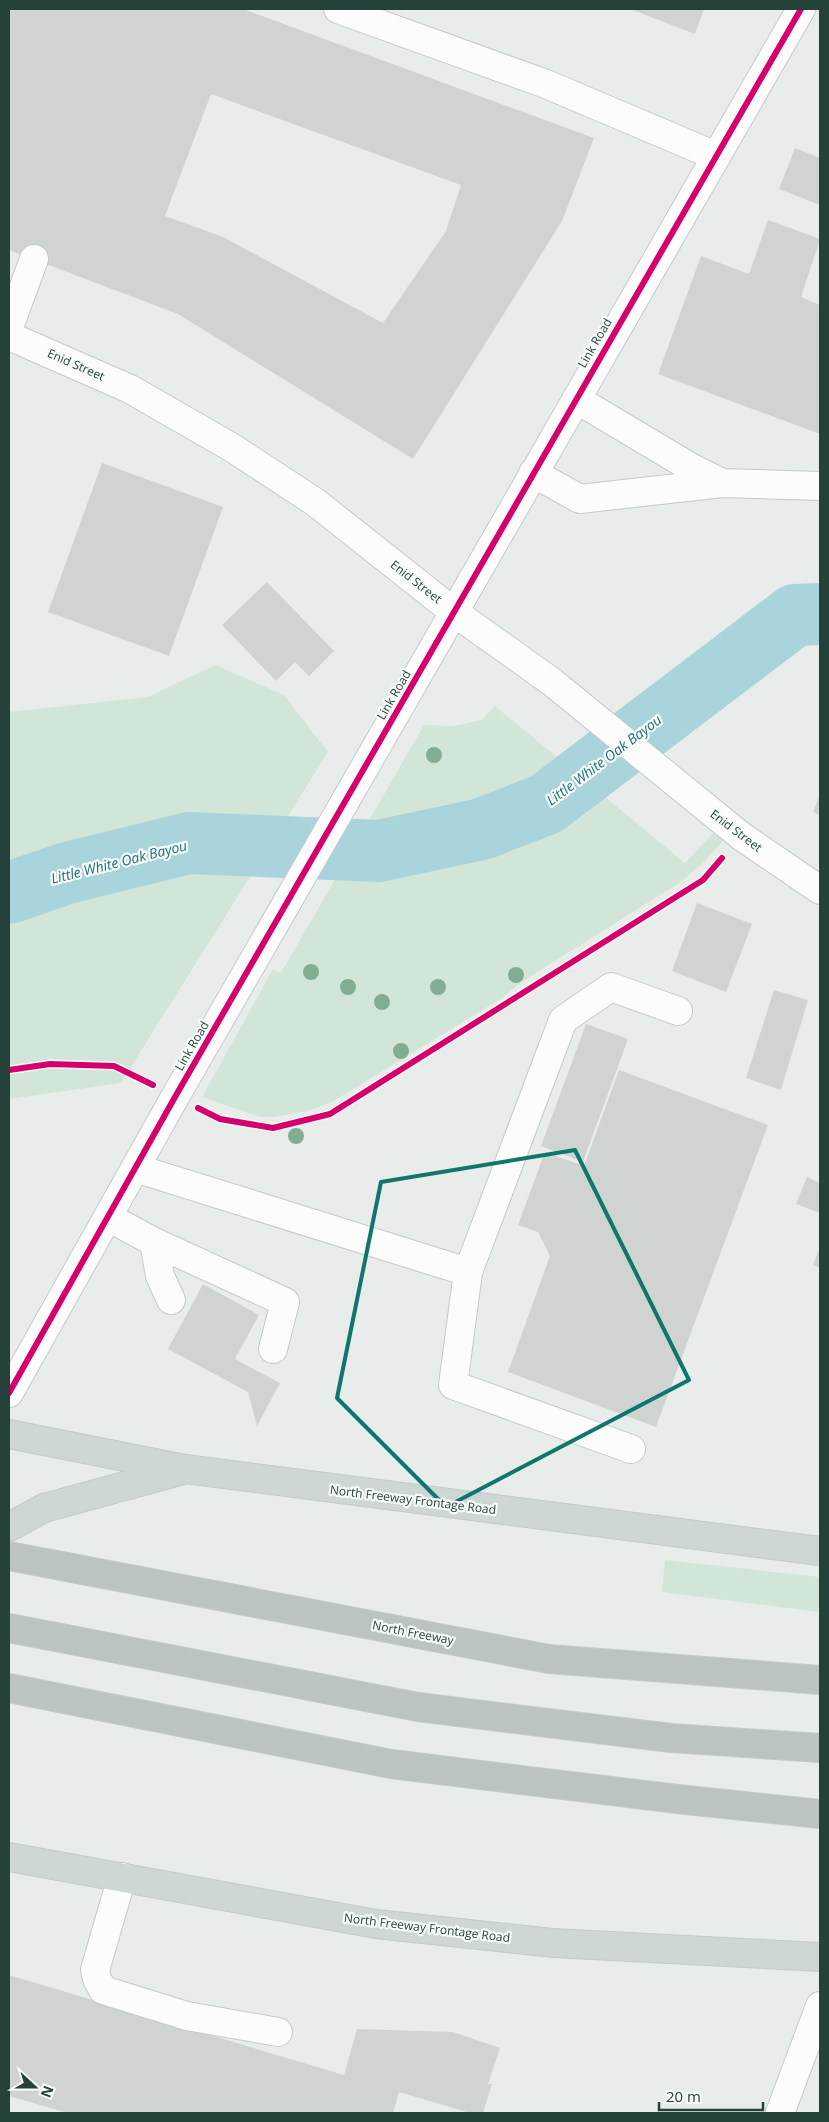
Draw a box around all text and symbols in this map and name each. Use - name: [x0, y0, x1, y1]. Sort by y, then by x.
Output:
- street label: Link Road: [574, 315, 616, 371]
- street label: Enid Street: [45, 344, 108, 385]
- street label: Enid Street: [387, 556, 446, 607]
- street label: Link Road: [373, 667, 415, 723]
- water label: Little White Oak Bayou: [542, 710, 665, 809]
- street label: Enid Street: [707, 805, 766, 856]
- water label: Little White Oak Bayou: [49, 835, 189, 888]
- street label: Link Road: [171, 1018, 213, 1074]
- street label: North Freeway Frontage Road: [329, 1481, 497, 1518]
- street label: North Freeway: [371, 1616, 456, 1649]
- street label: North Freeway Frontage Road: [343, 1909, 511, 1946]
- north arrow: [10, 2062, 60, 2112]
- scale bar: [659, 2080, 763, 2112]
- text: N: [37, 2083, 59, 2101]
- text: 20 m: [666, 2086, 701, 2106]

